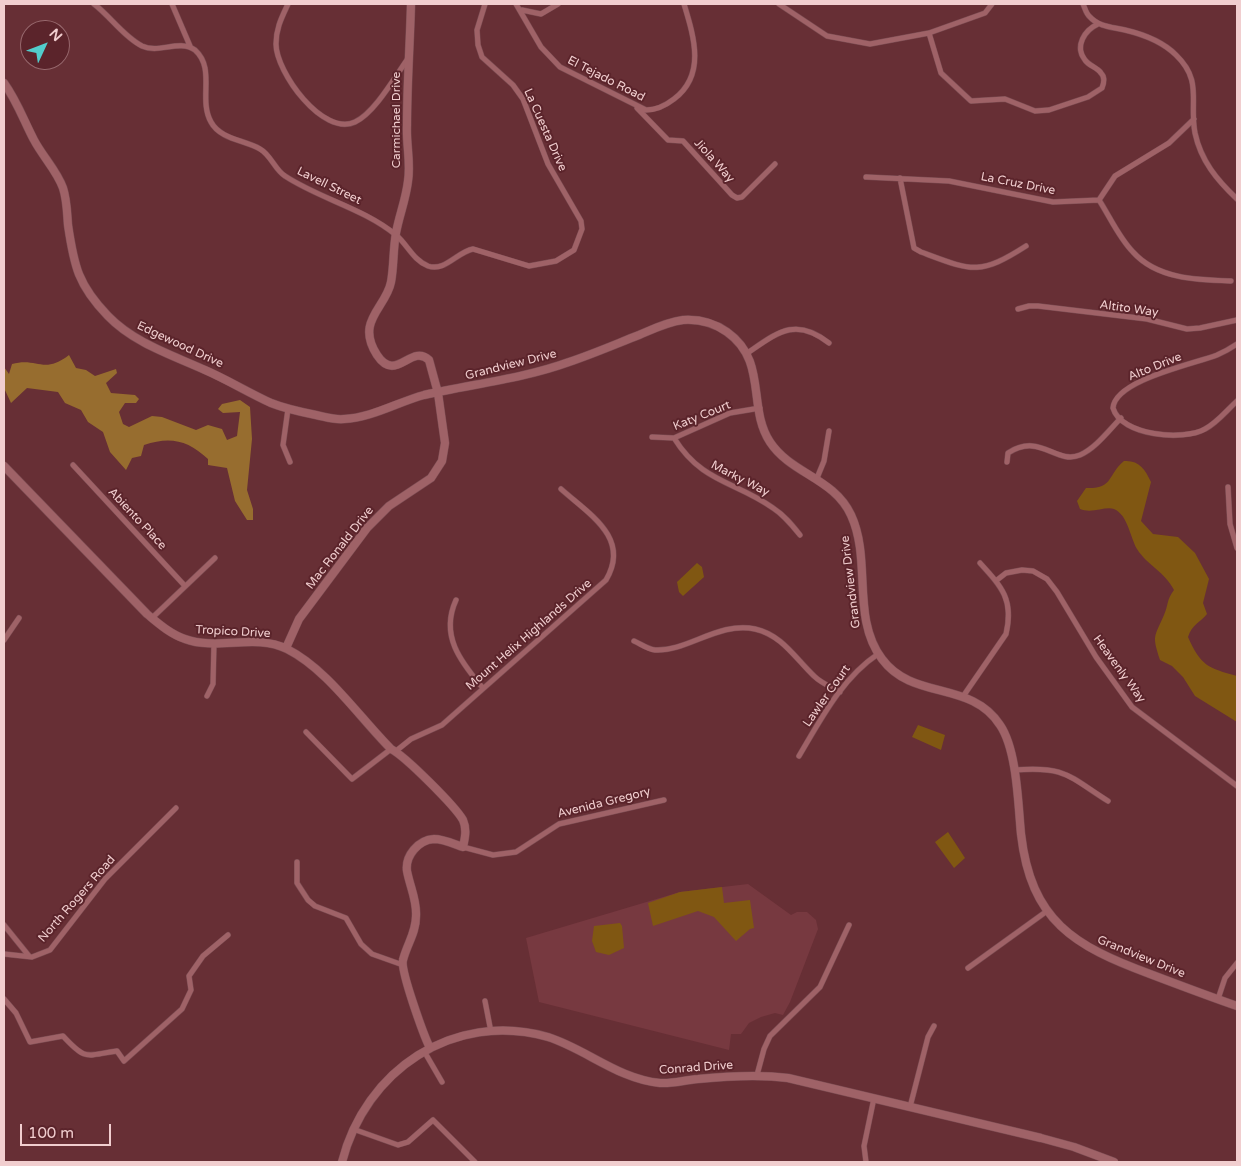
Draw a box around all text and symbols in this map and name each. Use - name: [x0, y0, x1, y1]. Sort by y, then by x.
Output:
- north arrow: [20, 20, 70, 70]
- text: N: [46, 25, 66, 45]
- street label: El Tejado Road: [565, 53, 647, 105]
- street label: Carmichael Drive: [390, 72, 404, 168]
- street label: La Cuesta Drive: [520, 87, 570, 173]
- street label: Jiola Way: [691, 136, 737, 186]
- street label: Lavell Street: [294, 164, 364, 208]
- street label: La Cruz Drive: [980, 170, 1056, 198]
- street label: Altito Way: [1099, 298, 1159, 320]
- street label: Edgewood Drive: [135, 319, 225, 371]
- street label: Grandview Drive: [464, 347, 558, 383]
- street label: Alto Drive: [1126, 350, 1184, 384]
- street label: Katy Court: [671, 398, 733, 434]
- street label: Marky Way: [708, 458, 772, 500]
- street label: Abiento Place: [105, 485, 169, 553]
- street label: Mac Ronald Drive: [303, 504, 377, 592]
- street label: Grandview Drive: [838, 535, 864, 629]
- street label: Mount Helix Highlands Drive: [463, 576, 595, 694]
- street label: Tropico Drive: [195, 623, 271, 641]
- street label: Heavenly Way: [1090, 632, 1148, 706]
- street label: Lawler Court: [800, 662, 854, 730]
- street label: Avenida Gregory: [556, 784, 652, 822]
- street label: North Rogers Road: [35, 853, 119, 945]
- street label: Grandview Drive: [1095, 933, 1187, 981]
- street label: Conrad Drive: [658, 1058, 734, 1078]
- scale bar: [22, 1114, 114, 1146]
- text: 100 m: [28, 1124, 74, 1142]

